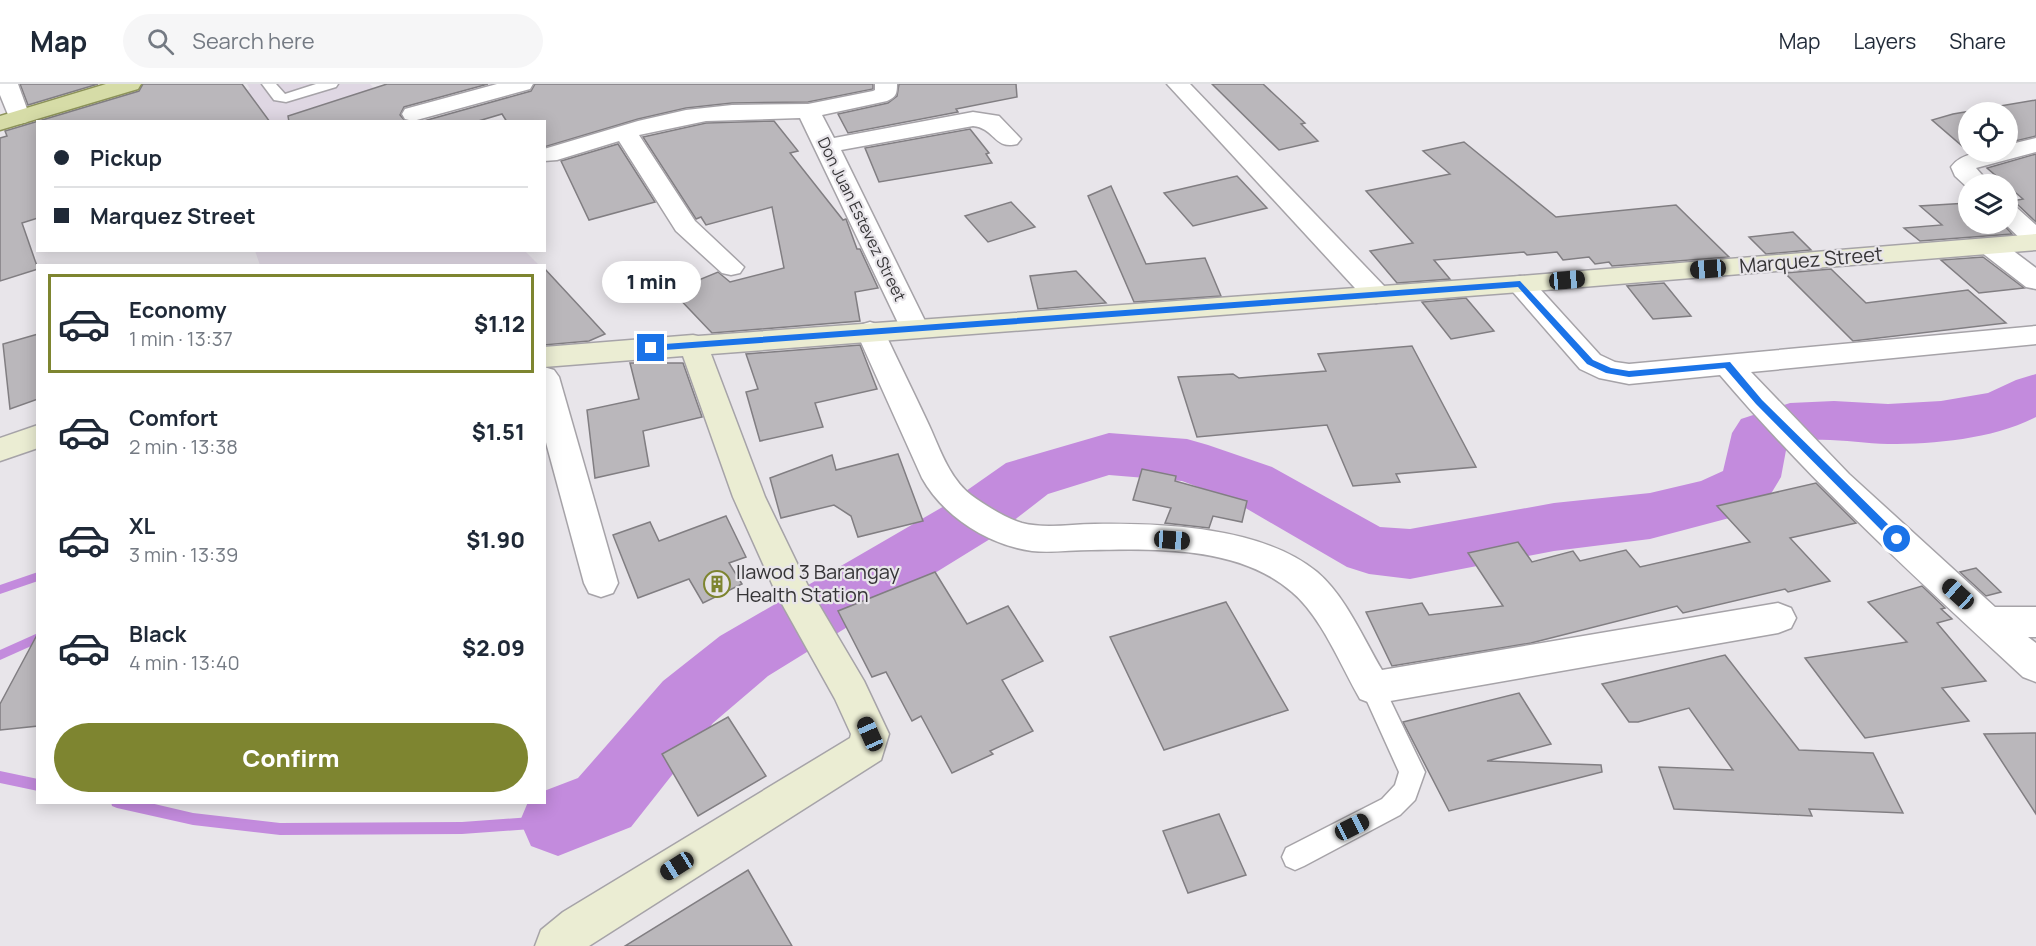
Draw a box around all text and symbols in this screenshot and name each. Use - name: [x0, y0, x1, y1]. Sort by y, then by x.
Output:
- search box: [123, 14, 543, 68]
- text: Map: [30, 22, 87, 60]
- icon: search: [144, 25, 177, 58]
- text: Search here: [192, 26, 315, 56]
- text: Map: [1779, 27, 1820, 55]
- text: Layers: [1853, 27, 1916, 55]
- text: Share: [1949, 27, 2006, 55]
- map controls: [1958, 102, 2018, 234]
- button: locate: [1958, 102, 2018, 162]
- street label: Don Juan Estevez Street: [813, 133, 911, 305]
- text: Pickup: [90, 143, 162, 173]
- button: layers: [1958, 174, 2018, 234]
- text: Marquez Street: [90, 201, 256, 231]
- street label: Marquez Street: [1738, 240, 1884, 279]
- car: [1689, 259, 1727, 279]
- callout: 1 min: [602, 261, 700, 303]
- text: 1 min: [626, 268, 677, 295]
- car: [1548, 269, 1586, 291]
- text: Economy: [129, 295, 227, 325]
- icon: car: [57, 297, 111, 351]
- text: $1.12: [474, 309, 525, 339]
- text: 1 min · 13:37: [129, 325, 233, 352]
- route end: [637, 334, 664, 361]
- text: Comfort: [129, 403, 218, 433]
- icon: car: [57, 405, 111, 459]
- text: $1.51: [472, 417, 525, 447]
- text: 2 min · 13:38: [129, 433, 238, 460]
- text: XL: [129, 511, 155, 541]
- icon: car: [57, 513, 111, 567]
- text: $1.90: [466, 525, 525, 555]
- route start: [1883, 525, 1910, 552]
- car: [1153, 530, 1191, 550]
- text: 3 min · 13:39: [129, 541, 238, 568]
- place label: Ilawod 3 Barangay Health Station: [736, 558, 900, 608]
- building icon: Ilawod 3 Barangay Health Station: [702, 569, 732, 599]
- car: [1939, 575, 1977, 613]
- text: Black: [129, 619, 186, 649]
- icon: car: [57, 621, 111, 675]
- text: $2.09: [462, 633, 525, 663]
- text: 4 min · 13:40: [129, 649, 240, 676]
- car: [854, 714, 886, 754]
- button: Confirm: [54, 723, 528, 792]
- car: [1332, 811, 1372, 843]
- car: [657, 849, 697, 883]

